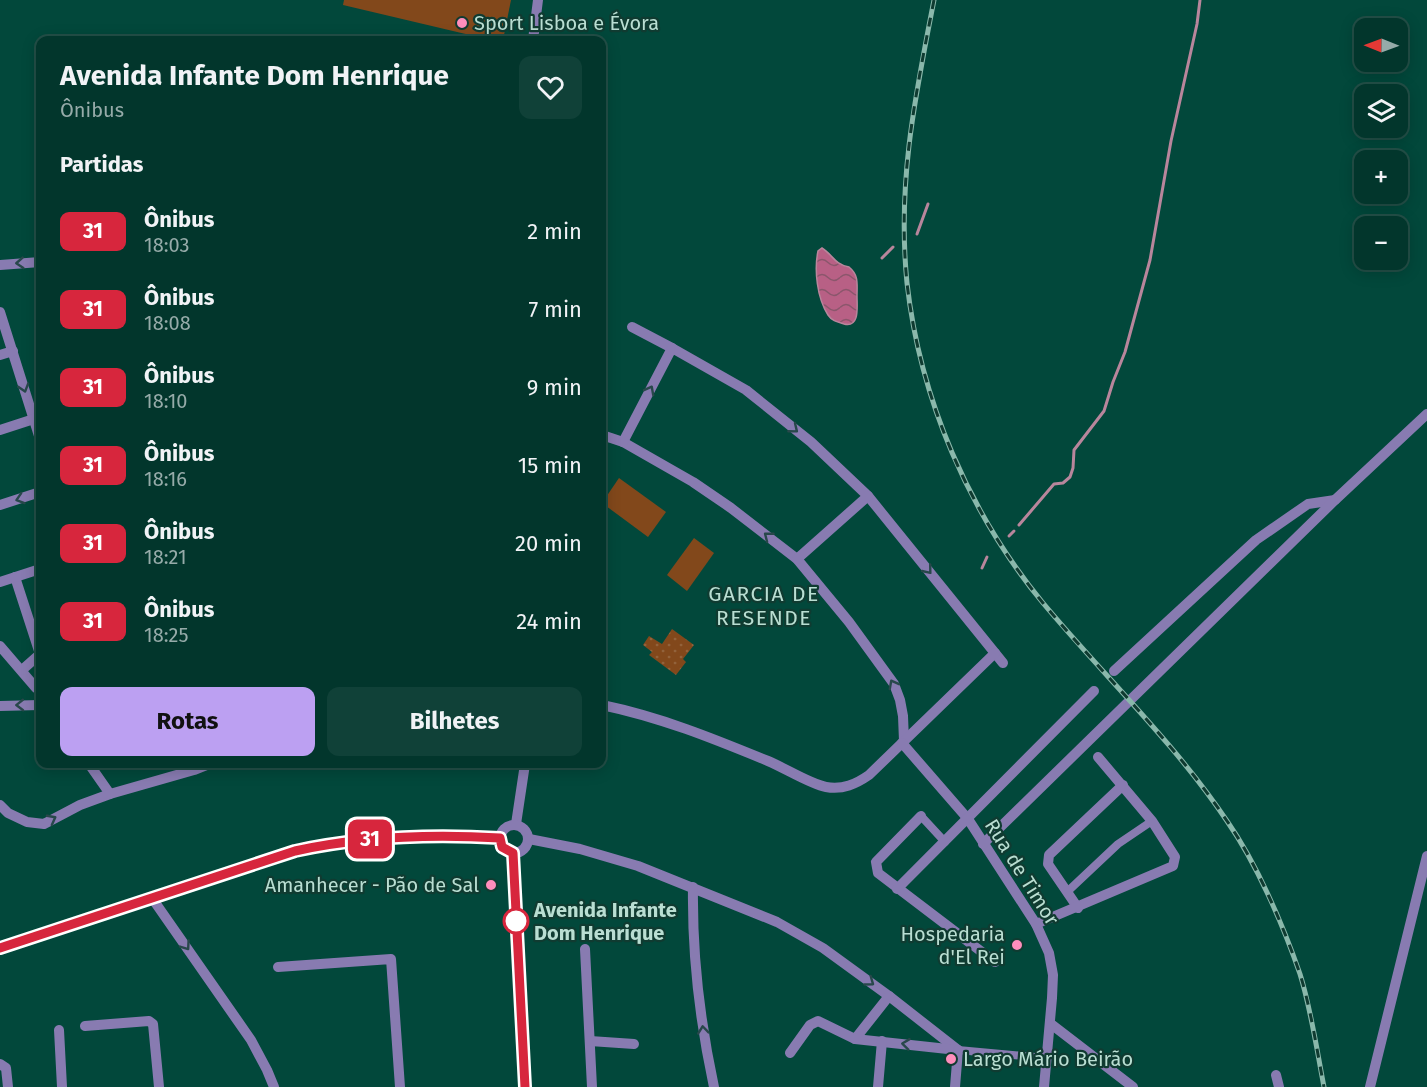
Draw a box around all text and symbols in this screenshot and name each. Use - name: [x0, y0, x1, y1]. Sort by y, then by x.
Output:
- place label: Sport Lisboa e Évora: [474, 11, 659, 35]
- marker: Sport Lisboa e Évora: [455, 16, 469, 30]
- north arrow: [1354, 18, 1408, 72]
- map controls: [1354, 18, 1408, 270]
- button: heart: [519, 56, 582, 119]
- text: Avenida Infante Dom Henrique: [60, 59, 449, 92]
- button: layers: [1354, 84, 1408, 138]
- text: Ônibus: [60, 98, 124, 122]
- button: +: [1354, 150, 1408, 204]
- text: Partidas: [60, 151, 143, 178]
- text: Ônibus: [144, 206, 214, 233]
- button: −: [1354, 216, 1408, 270]
- text: 31: [83, 218, 103, 244]
- text: 2 min: [527, 218, 582, 245]
- text: 18:03: [144, 233, 189, 257]
- one-way arrow: [16, 257, 25, 270]
- text: Ônibus: [144, 284, 214, 311]
- text: 31: [83, 296, 103, 322]
- text: 7 min: [528, 296, 582, 323]
- text: 18:08: [144, 311, 191, 335]
- text: Ônibus: [144, 362, 214, 389]
- text: 31: [83, 374, 103, 400]
- text: 9 min: [527, 374, 582, 401]
- one-way arrow: [17, 382, 29, 393]
- one-way arrow: [643, 386, 654, 397]
- text: 18:10: [144, 389, 188, 413]
- one-way arrow: [788, 421, 799, 432]
- text: Ônibus: [144, 440, 214, 467]
- text: 31: [83, 452, 103, 478]
- text: 15 min: [518, 452, 582, 479]
- text: 18:16: [144, 467, 187, 491]
- one-way arrow: [15, 492, 26, 504]
- text: Ônibus: [144, 518, 214, 545]
- text: 31: [83, 530, 103, 556]
- text: 20 min: [515, 530, 582, 557]
- one-way arrow: [764, 533, 775, 544]
- text: 18:21: [144, 545, 187, 569]
- one-way arrow: [921, 563, 932, 574]
- district label: GARCIA DE RESENDE: [708, 581, 820, 631]
- text: Ônibus: [144, 596, 214, 623]
- text: 31: [83, 608, 103, 634]
- text: 24 min: [516, 608, 582, 635]
- text: 18:25: [144, 623, 188, 647]
- one-way arrow: [889, 680, 900, 691]
- button: Rotas: [60, 687, 315, 756]
- button: Bilhetes: [327, 687, 582, 756]
- one-way arrow: [16, 699, 25, 712]
- street label: Rua de Timor: [980, 814, 1064, 930]
- one-way arrow: [46, 815, 56, 826]
- line badge: 31: [343, 820, 397, 858]
- text: 31: [360, 826, 380, 852]
- place label: Amanhecer - Pão de Sal: [265, 873, 479, 897]
- marker: Amanhecer - Pão de Sal: [484, 878, 498, 892]
- place label: Avenida Infante Dom Henrique: [533, 898, 677, 945]
- marker: Avenida Infante Dom Henrique: [503, 908, 529, 934]
- place label: Hospedaria d'El Rei: [901, 922, 1005, 969]
- marker: Hospedaria d'El Rei: [1010, 938, 1024, 952]
- one-way arrow: [179, 940, 190, 951]
- one-way arrow: [864, 975, 875, 986]
- one-way arrow: [697, 1025, 710, 1034]
- one-way arrow: [902, 1038, 911, 1051]
- place label: Largo Mário Beirão: [963, 1047, 1133, 1071]
- marker: Largo Mário Beirão: [944, 1052, 958, 1066]

